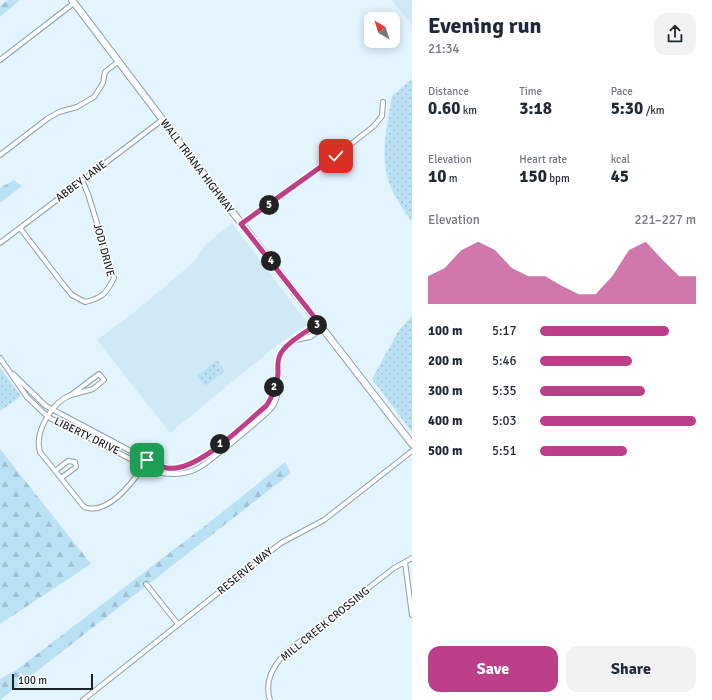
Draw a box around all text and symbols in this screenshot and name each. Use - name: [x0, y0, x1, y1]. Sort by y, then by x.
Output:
- north arrow: [364, 12, 400, 48]
- map controls: [364, 12, 400, 48]
- text: Evening run: [428, 12, 542, 39]
- button: share: [654, 13, 696, 55]
- text: 21:34: [428, 41, 460, 57]
- text: Distance: [428, 85, 469, 98]
- text: Time: [519, 85, 542, 98]
- text: Pace: [611, 85, 633, 98]
- text: 0.60: [428, 98, 460, 119]
- text: 3:18: [519, 98, 552, 119]
- text: 5:30: [611, 98, 643, 119]
- text: km: [460, 104, 477, 117]
- text: /km: [643, 104, 665, 117]
- street label: WALL TRIANA HIGHWAY: [158, 117, 237, 216]
- pin: [319, 139, 353, 173]
- icon: check: [325, 145, 347, 167]
- text: Elevation: [428, 153, 472, 166]
- text: Heart rate: [519, 153, 567, 166]
- text: kcal: [611, 153, 630, 166]
- street label: ABBEY LANE: [53, 158, 109, 204]
- text: 10: [428, 166, 446, 187]
- text: 150: [519, 166, 547, 187]
- text: 45: [611, 166, 629, 187]
- text: m: [446, 172, 458, 185]
- text: bpm: [547, 172, 570, 185]
- pin: 5: [259, 195, 279, 215]
- text: 5: [266, 198, 272, 211]
- text: Elevation: [428, 212, 480, 228]
- text: 221–227 m: [634, 212, 696, 228]
- street label: JODI DRIVE: [91, 222, 117, 278]
- pin: 4: [261, 251, 281, 271]
- text: 4: [268, 254, 274, 267]
- pin: 3: [307, 315, 327, 335]
- text: 3: [314, 318, 320, 331]
- text: 100 m: [428, 323, 462, 339]
- text: 5:17: [492, 323, 517, 339]
- text: 200 m: [428, 353, 462, 369]
- text: 5:46: [492, 353, 517, 369]
- pin: 2: [264, 377, 284, 397]
- text: 2: [271, 380, 277, 393]
- text: 300 m: [428, 383, 462, 399]
- text: 5:35: [492, 383, 517, 399]
- text: 400 m: [428, 413, 462, 429]
- text: 5:03: [492, 413, 517, 429]
- street label: LIBERTY DRIVE: [52, 415, 122, 457]
- pin: 1: [210, 434, 230, 454]
- text: 1: [217, 437, 223, 450]
- pin: [130, 443, 164, 477]
- text: 500 m: [428, 443, 462, 459]
- text: 5:51: [492, 443, 517, 459]
- icon: arrive: [136, 449, 158, 471]
- street label: RESERVE WAY: [215, 544, 276, 597]
- street label: MILL CREEK CROSSING: [278, 584, 372, 664]
- button: Save: [428, 646, 558, 692]
- button: Share: [566, 646, 696, 692]
- scale bar: [12, 672, 93, 691]
- text: 100 m: [18, 674, 47, 687]

